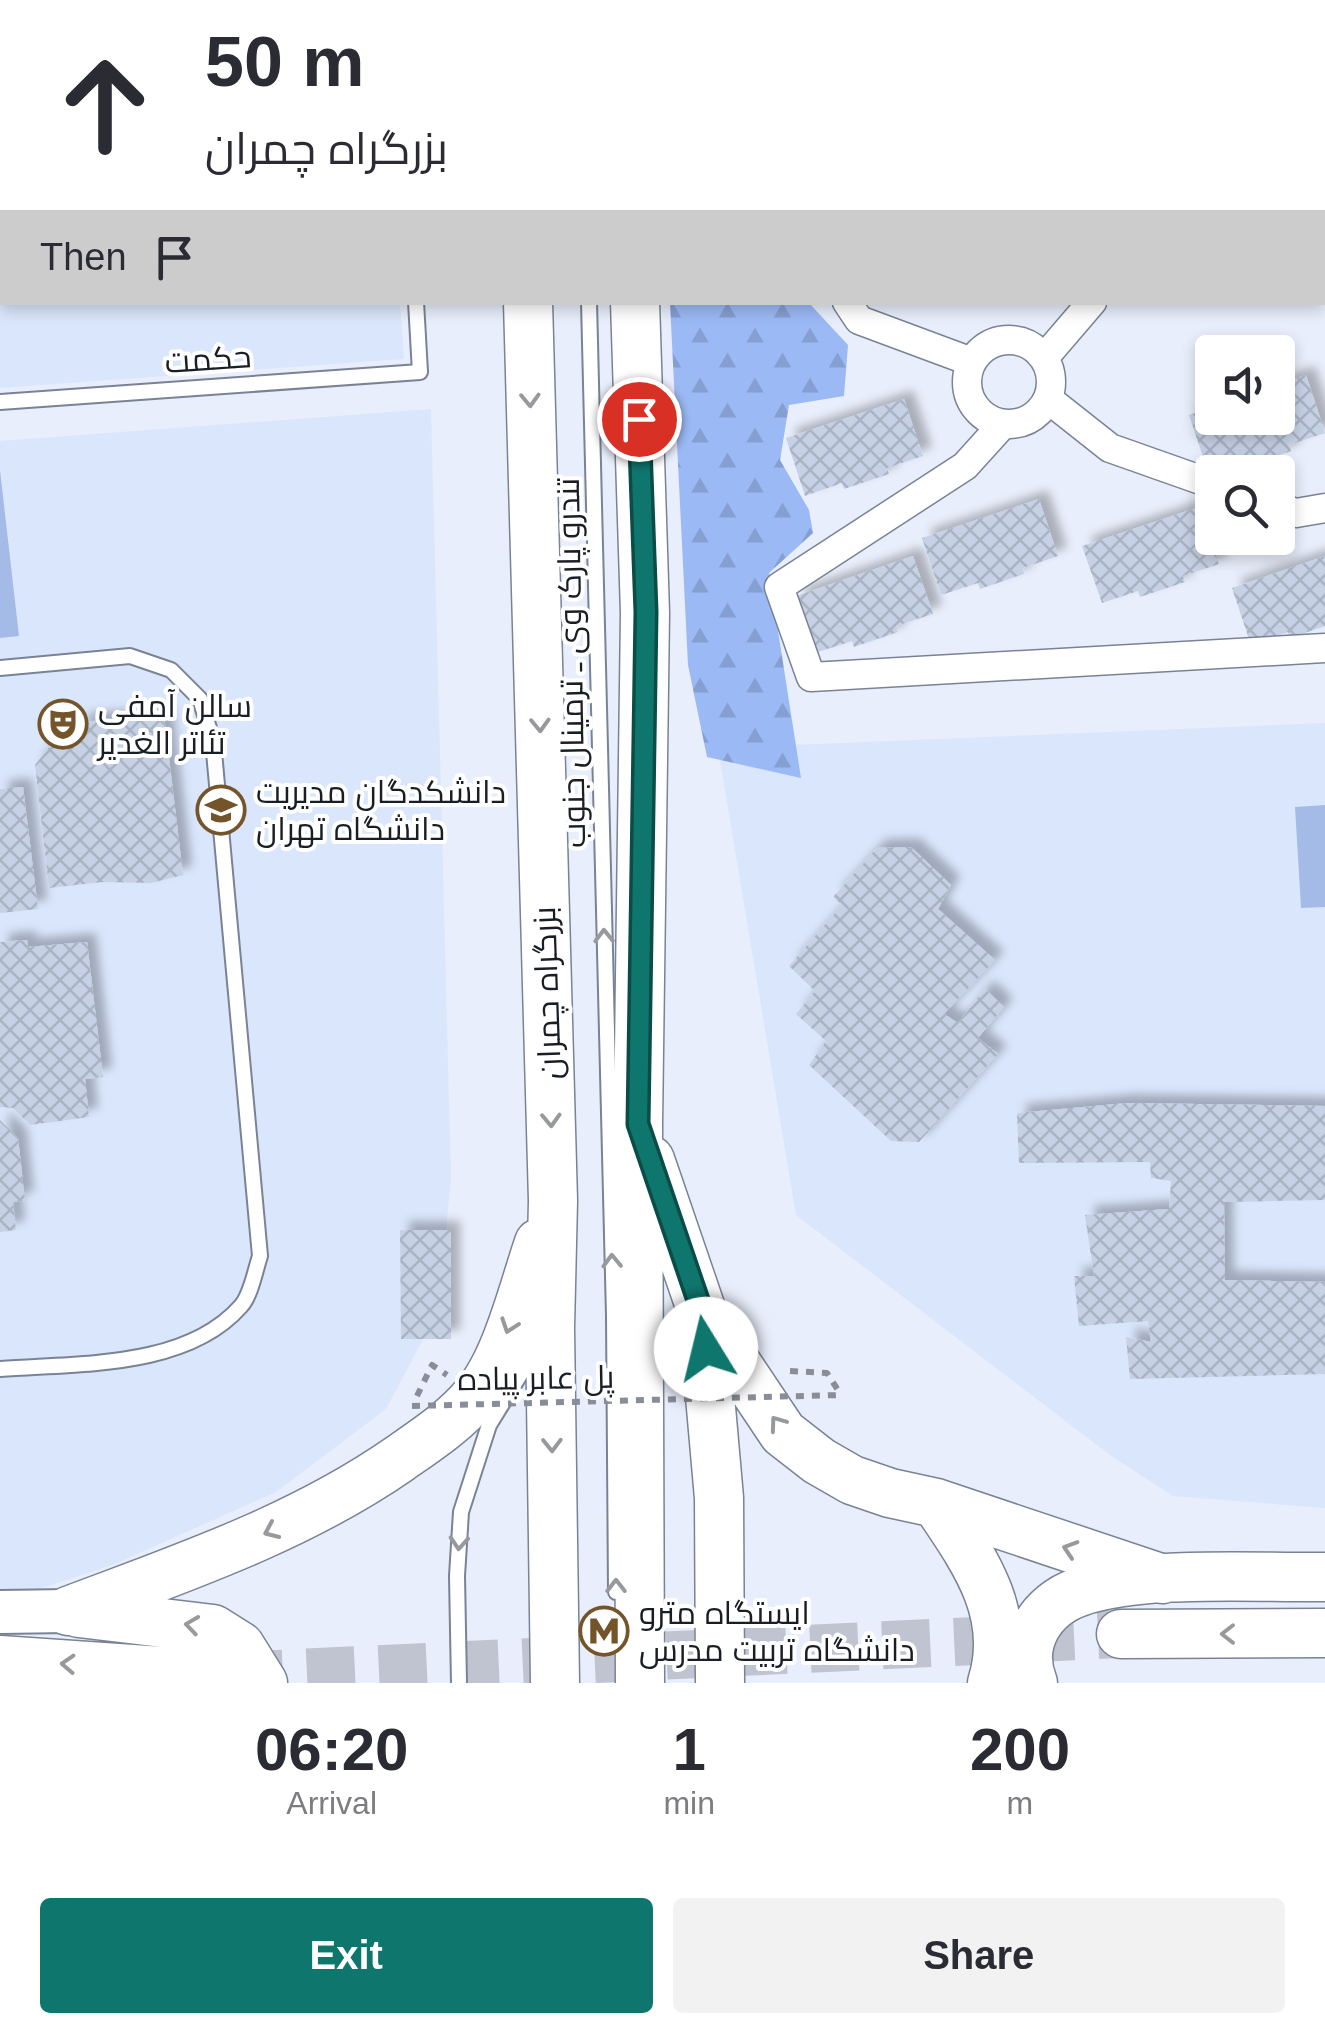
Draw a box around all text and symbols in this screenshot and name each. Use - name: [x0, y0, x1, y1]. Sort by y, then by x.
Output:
- text: 50 m: [205, 23, 365, 101]
- icon: ahead: [40, 40, 170, 170]
- text: بزرگراه چمران: [205, 123, 448, 174]
- icon: arrive: [147, 230, 202, 285]
- text: Then: [40, 236, 127, 278]
- map controls: [1195, 335, 1295, 555]
- button: sound: [1195, 335, 1295, 435]
- street label: حکمت: [164, 338, 252, 380]
- pin: [597, 377, 682, 462]
- one-way arrow: [520, 392, 541, 408]
- icon: arrive: [612, 392, 667, 447]
- button: search: [1195, 455, 1295, 555]
- street label: تندرو پارک وی ـ ترمینال جنوب: [550, 477, 595, 848]
- place label: سالن آمفی تئاتر الغدير: [96, 688, 252, 761]
- theatre icon: سالن آمفی تئاتر الغدير: [37, 698, 89, 750]
- one-way arrow: [529, 717, 550, 733]
- place label: دانشکدگان مدیریت دانشگاه تهران: [256, 774, 506, 848]
- school or university icon: دانشکدگان مدیریت دانشگاه تهران: [195, 784, 247, 836]
- street label: بزرگراه چمران: [526, 906, 571, 1080]
- one-way arrow: [594, 927, 615, 943]
- one-way arrow: [541, 1112, 562, 1128]
- one-way arrow: [602, 1252, 623, 1268]
- position arrow: [654, 1297, 758, 1401]
- one-way arrow: [501, 1317, 521, 1334]
- street label: پل عابر پیاده: [457, 1359, 615, 1400]
- one-way arrow: [771, 1415, 789, 1434]
- one-way arrow: [541, 1438, 563, 1453]
- one-way arrow: [263, 1519, 281, 1539]
- one-way arrow: [449, 1536, 470, 1552]
- one-way arrow: [1063, 1540, 1080, 1560]
- one-way arrow: [605, 1577, 627, 1592]
- place label: ایستگاه مترو دانشگاه تربیت مدرس: [639, 1595, 915, 1669]
- metro station icon: ایستگاه مترو دانشگاه تربیت مدرس: [578, 1605, 630, 1657]
- one-way arrow: [184, 1616, 200, 1637]
- one-way arrow: [1219, 1623, 1234, 1645]
- one-way arrow: [60, 1653, 76, 1674]
- text: 06:20: [255, 1716, 408, 1783]
- text: 1: [672, 1716, 706, 1783]
- text: 200: [970, 1716, 1070, 1783]
- text: Arrival: [286, 1785, 377, 1821]
- text: min: [663, 1785, 715, 1821]
- text: m: [1007, 1785, 1033, 1821]
- button: Exit: [40, 1898, 653, 2013]
- button: Share: [673, 1898, 1285, 2013]

